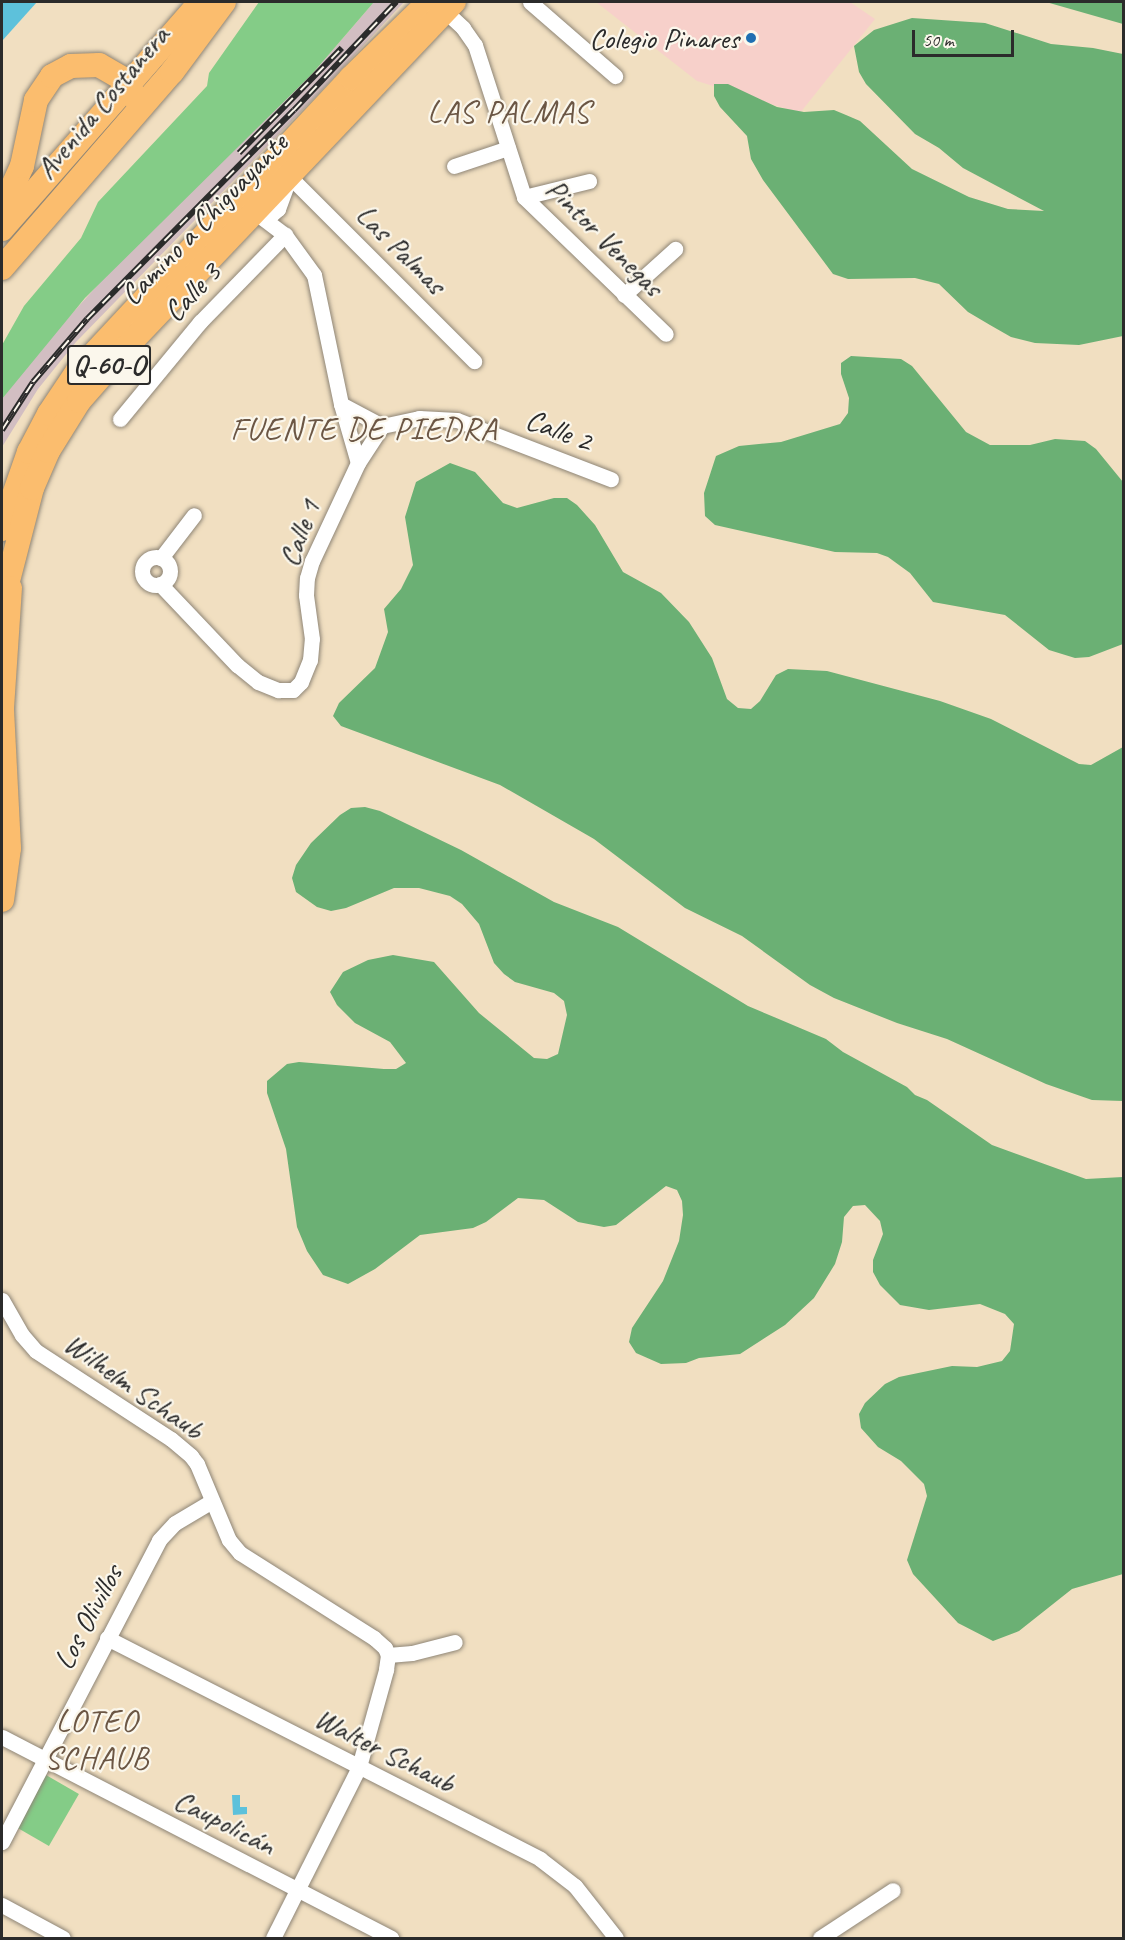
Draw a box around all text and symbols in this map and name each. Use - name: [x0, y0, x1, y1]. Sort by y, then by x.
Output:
- street label: Avenida Costanera: [27, 18, 177, 186]
- scale bar: [915, 18, 1017, 56]
- place label: Colegio Pinares: [589, 20, 739, 56]
- text: 50 m: [923, 29, 954, 51]
- marker: Colegio Pinares: [744, 31, 758, 45]
- district label: LAS PALMAS: [427, 93, 591, 131]
- street label: Camino a Chiguayante: [113, 125, 295, 313]
- street label: Pintor Venegas: [539, 171, 671, 303]
- street label: Las Palmas: [348, 196, 454, 302]
- street label: Calle 3: [156, 255, 228, 329]
- road number: Q-60-O: [67, 340, 151, 390]
- street label: Calle 2: [521, 401, 597, 459]
- district label: FUENTE DE PIEDRA: [231, 410, 497, 448]
- street label: Calle 1: [270, 495, 328, 571]
- street label: Wilhelm Schaub: [58, 1325, 210, 1447]
- street label: Los Olivillos: [45, 1558, 131, 1676]
- street label: Walter Schaub: [309, 1699, 461, 1801]
- district label: LOTEO SCHAUB: [44, 1703, 150, 1778]
- street label: Caupolicán: [168, 1781, 282, 1863]

